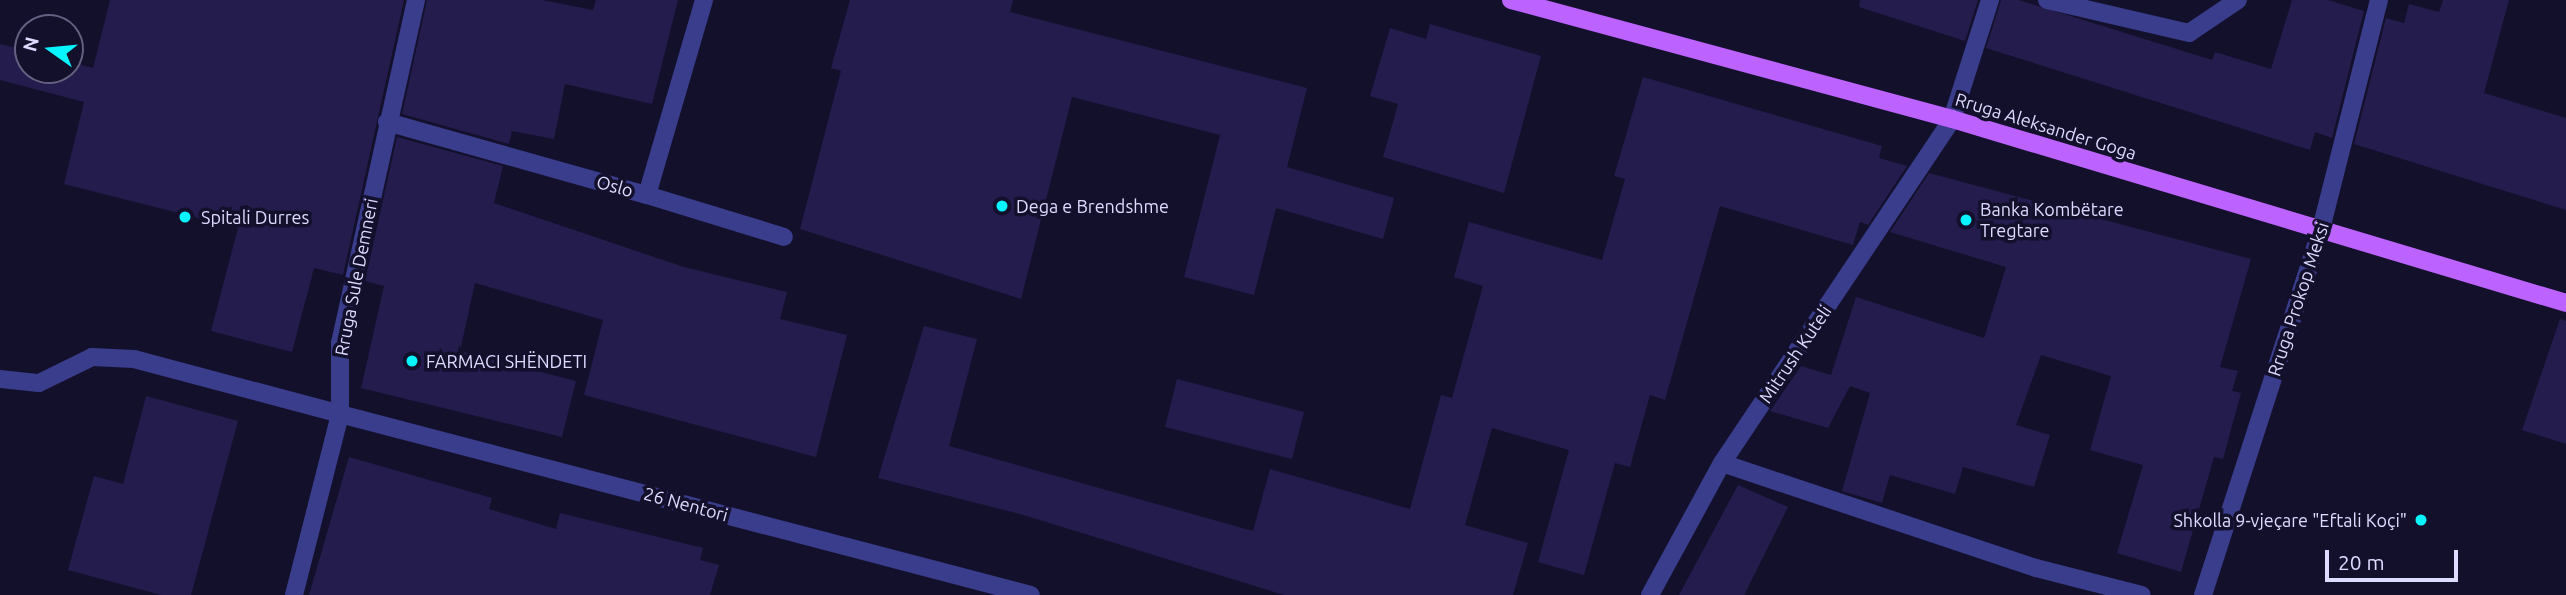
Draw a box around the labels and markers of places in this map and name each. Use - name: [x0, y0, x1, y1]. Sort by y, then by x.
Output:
- place label: Dega e Brendshme: [1016, 195, 1169, 217]
- marker: Dega e Brendshme: [994, 198, 1010, 214]
- place label: Banka Kombëtare Tregtare: [1980, 199, 2124, 242]
- place label: Spitali Durres: [201, 206, 309, 228]
- marker: Spitali Durres: [175, 207, 195, 227]
- marker: Banka Kombëtare Tregtare: [1958, 212, 1974, 228]
- place label: FARMACI SHËNDETI: [426, 350, 587, 372]
- marker: FARMACI SHËNDETI: [404, 353, 420, 369]
- place label: Shkolla 9-vjeçare "Eftali Koçi": [2173, 509, 2407, 531]
- marker: Shkolla 9-vjeçare "Eftali Koçi": [2413, 512, 2429, 528]

